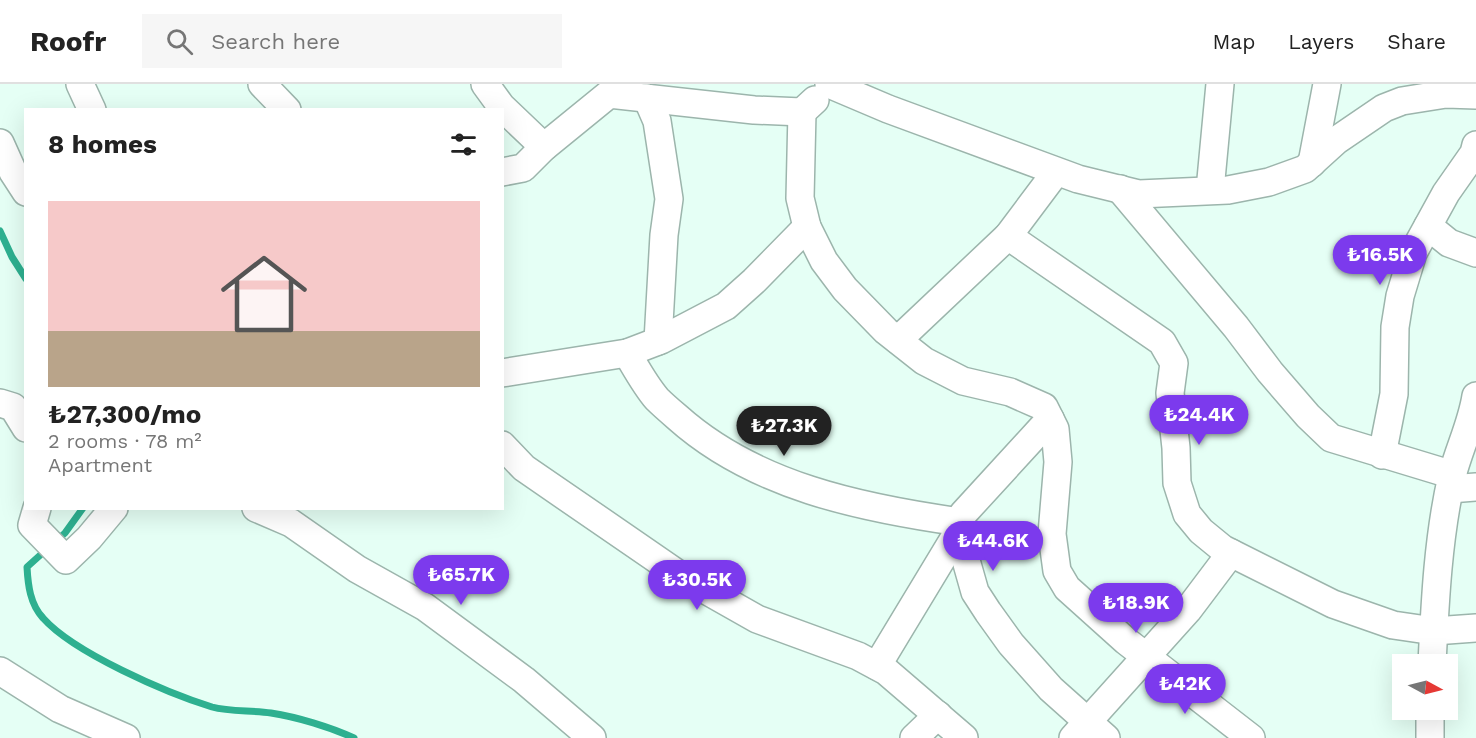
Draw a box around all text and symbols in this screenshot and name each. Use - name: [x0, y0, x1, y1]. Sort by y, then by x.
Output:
- search box: [142, 14, 562, 68]
- text: Roofr: [30, 25, 106, 58]
- icon: search: [163, 25, 196, 58]
- text: Search here: [211, 29, 340, 54]
- text: Map: [1212, 29, 1255, 54]
- text: Layers: [1288, 29, 1354, 54]
- text: Share: [1387, 29, 1446, 54]
- icon: filters: [447, 128, 480, 161]
- text: 8 homes: [48, 129, 157, 159]
- pin: ₺16.5K: [1331, 235, 1429, 286]
- icon: home: [210, 240, 318, 348]
- text: ₺16.5K: [1347, 242, 1413, 266]
- pin: ₺24.4K: [1150, 395, 1248, 446]
- text: ₺27,300/mo: [48, 399, 201, 429]
- text: ₺24.4K: [1163, 402, 1235, 426]
- pin: ₺27.3K: [735, 406, 833, 457]
- text: ₺27.3K: [750, 413, 818, 437]
- text: 2 rooms · 78 m²: [48, 429, 202, 453]
- text: Apartment: [48, 453, 152, 477]
- pin: ₺44.6K: [944, 521, 1042, 572]
- text: ₺44.6K: [957, 528, 1029, 552]
- pin: ₺65.7K: [412, 555, 510, 606]
- pin: ₺30.5K: [648, 560, 746, 611]
- text: ₺65.7K: [427, 562, 495, 586]
- text: ₺30.5K: [662, 567, 732, 591]
- pin: ₺18.9K: [1087, 583, 1185, 634]
- text: ₺18.9K: [1102, 590, 1170, 614]
- north arrow: [1392, 654, 1458, 720]
- map controls: [1392, 654, 1458, 720]
- pin: ₺42K: [1149, 664, 1221, 715]
- text: ₺42K: [1159, 671, 1211, 695]

